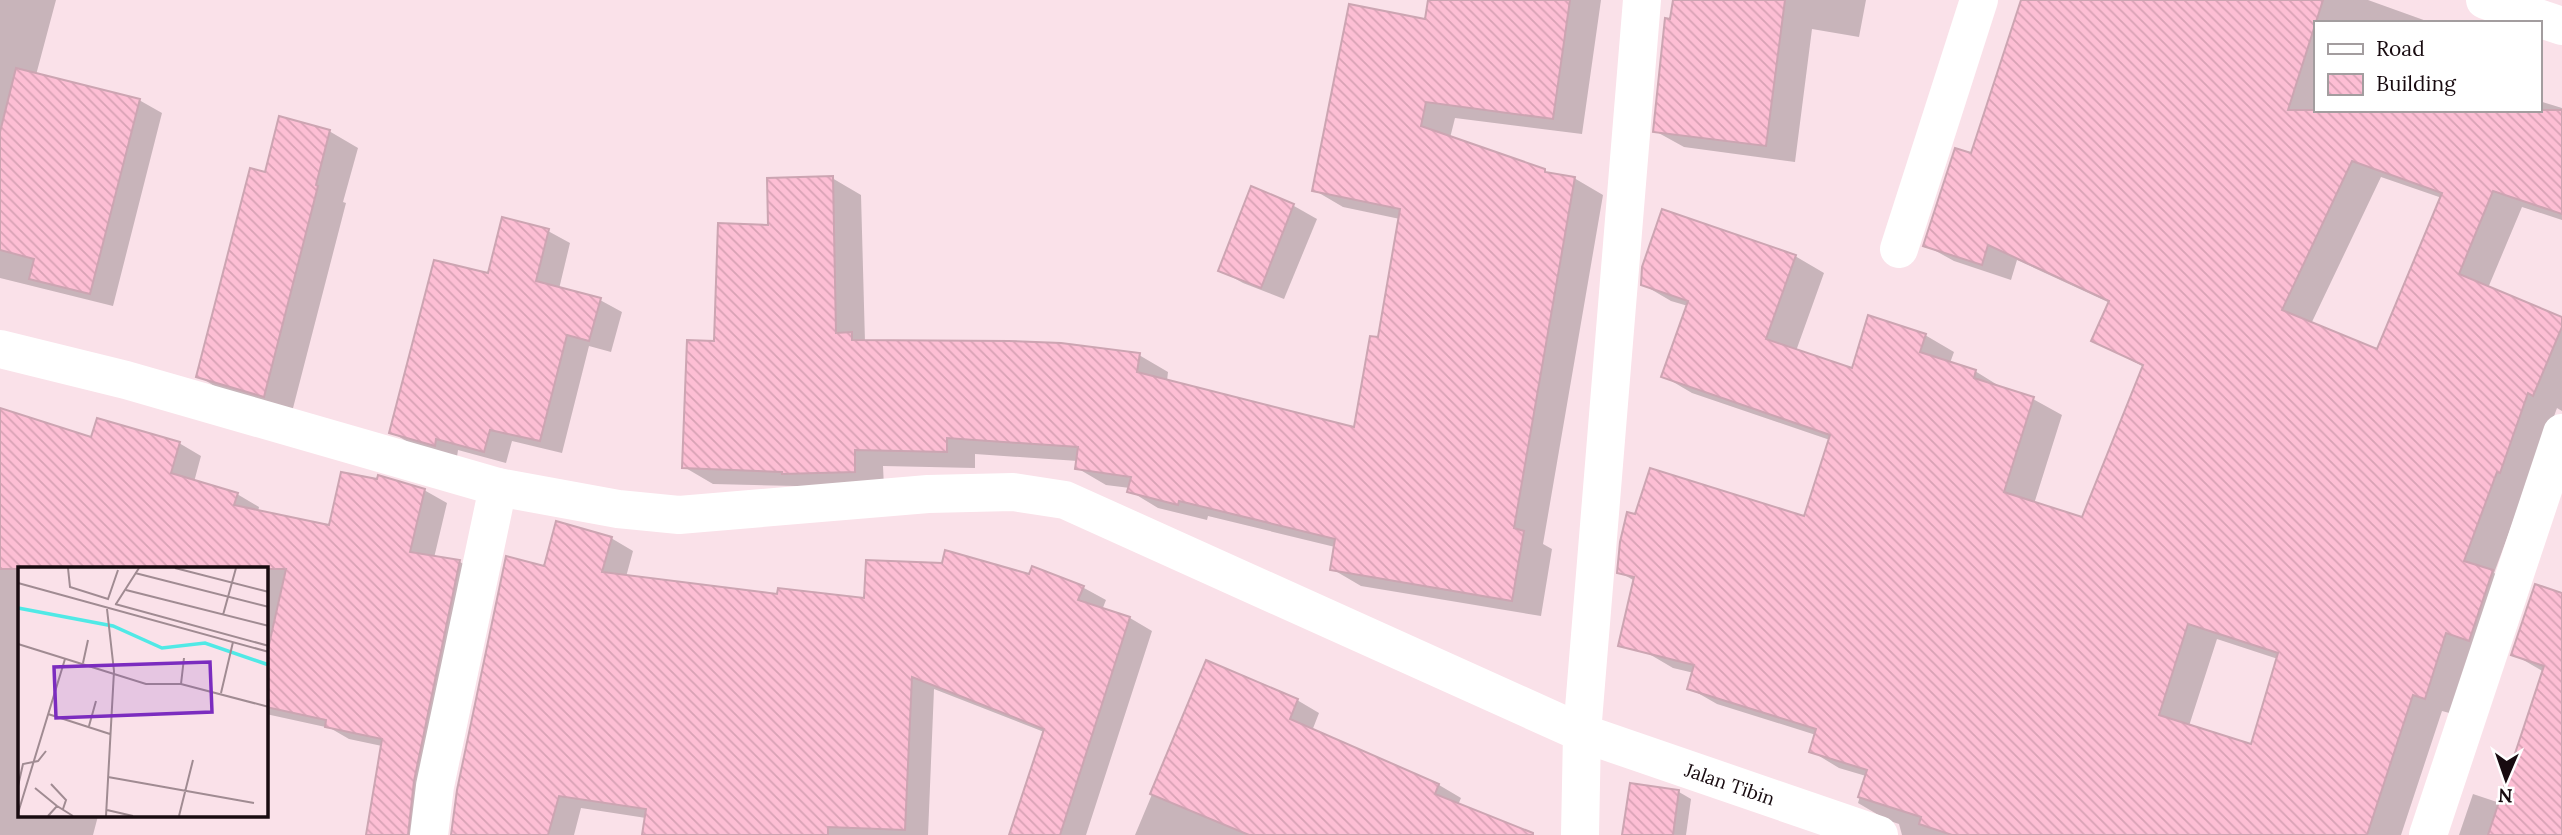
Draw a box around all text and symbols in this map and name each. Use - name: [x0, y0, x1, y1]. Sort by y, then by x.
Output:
- legend: [2314, 21, 2541, 112]
- text: Road: [2376, 35, 2425, 62]
- text: Building: [2376, 70, 2456, 97]
- inset map: [18, 567, 268, 818]
- north arrow: [2471, 744, 2541, 814]
- street label: Jalan Tibin: [1681, 757, 1778, 811]
- text: N: [2497, 784, 2513, 808]

